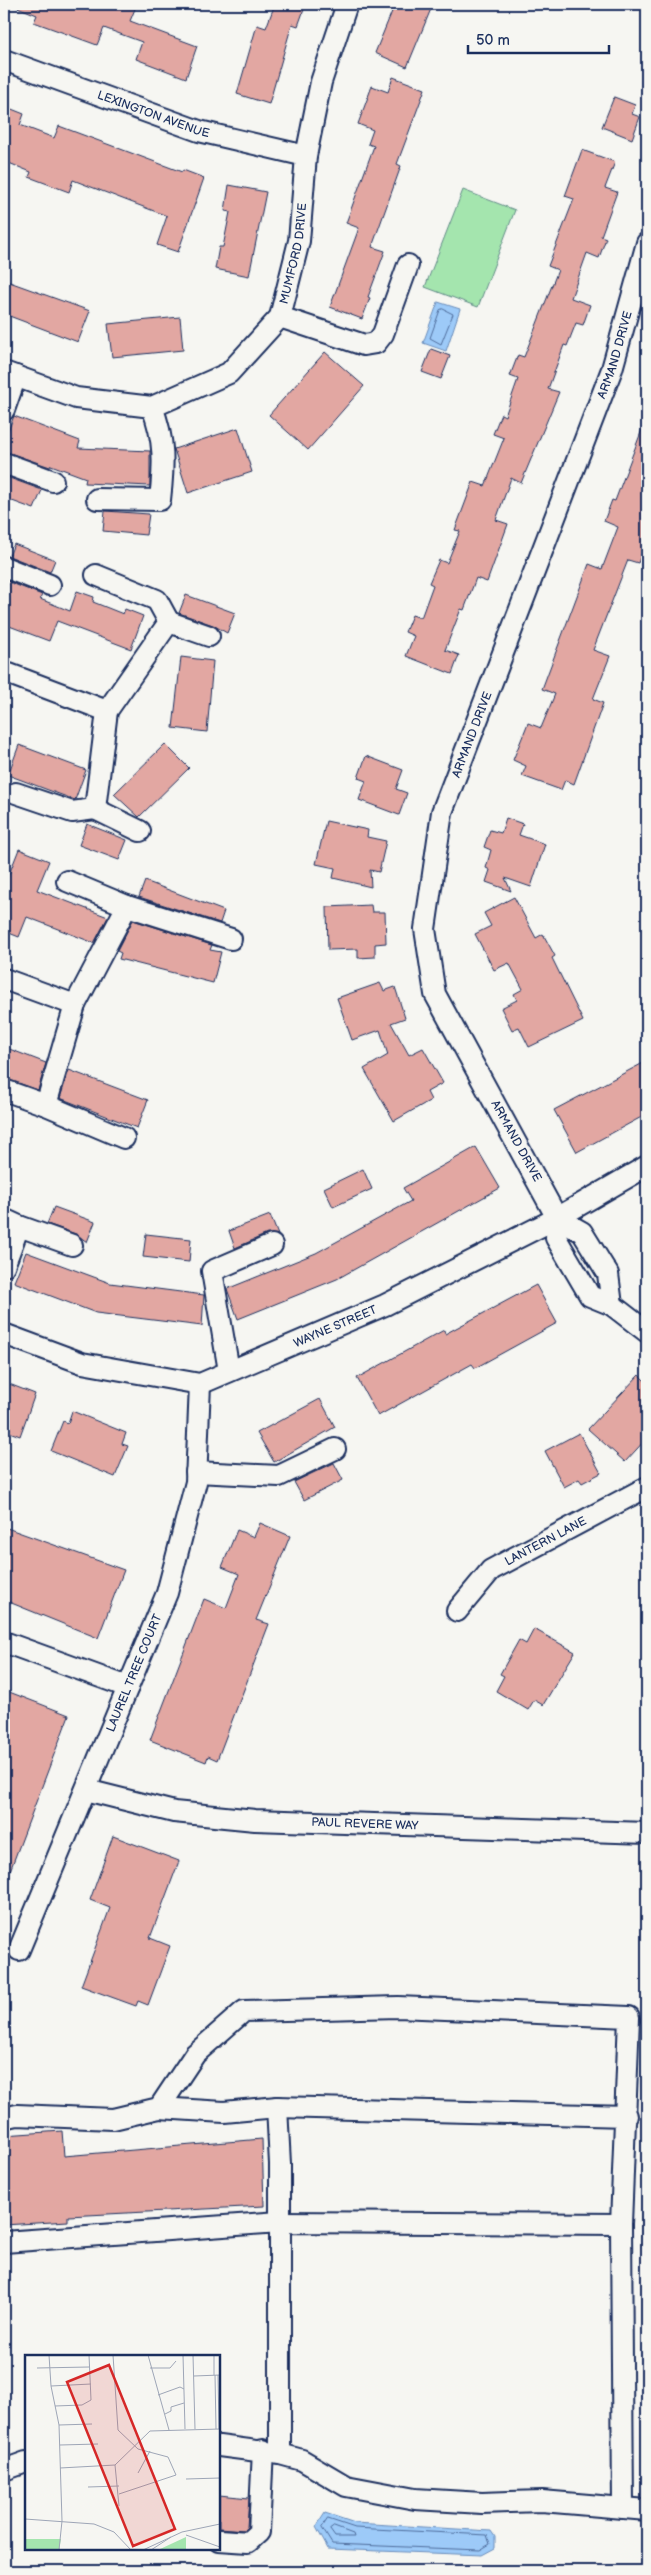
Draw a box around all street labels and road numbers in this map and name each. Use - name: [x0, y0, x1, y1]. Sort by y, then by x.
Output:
- street label: LEXINGTON AVENUE: [95, 87, 211, 141]
- street label: MUMFORD DRIVE: [276, 202, 310, 306]
- street label: ARMAND DRIVE: [594, 309, 635, 401]
- street label: ARMAND DRIVE: [448, 689, 495, 780]
- street label: ARMAND DRIVE: [487, 1098, 545, 1184]
- street label: WAYNE STREET: [291, 1302, 380, 1351]
- street label: LANTERN LANE: [502, 1513, 589, 1569]
- street label: LAUREL TREE COURT: [103, 1611, 165, 1734]
- street label: PAUL REVERE WAY: [311, 1814, 420, 1833]

